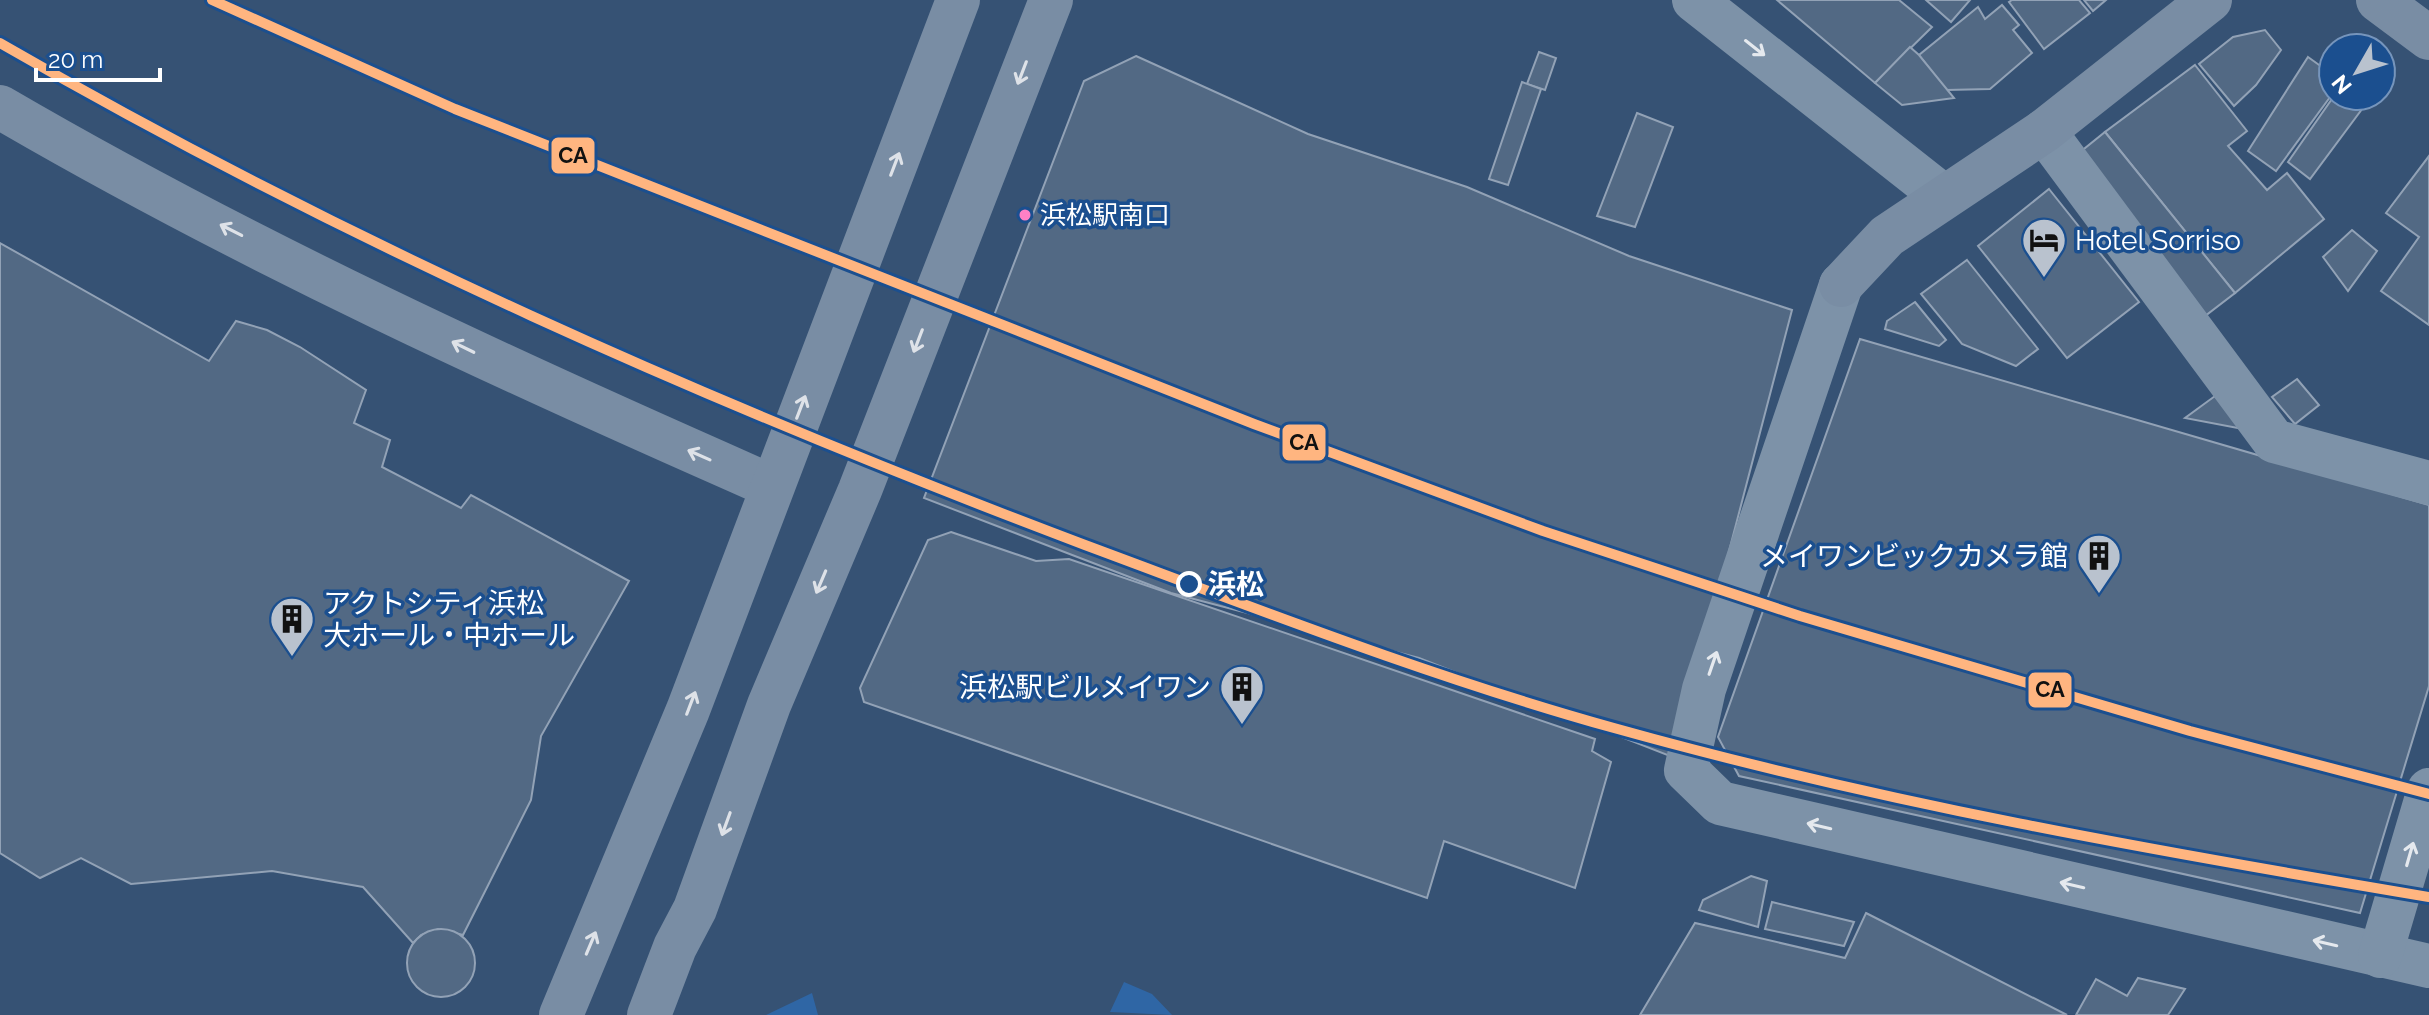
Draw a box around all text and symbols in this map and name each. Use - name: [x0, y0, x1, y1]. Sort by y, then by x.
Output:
- scale bar: [36, 32, 160, 82]
- north arrow: [2317, 32, 2397, 112]
- one-way arrow: [1744, 40, 1765, 57]
- text: 20 m: [48, 45, 103, 74]
- one-way arrow: [1014, 60, 1028, 85]
- text: N: [2326, 70, 2357, 99]
- line badge: CA: [550, 136, 596, 175]
- text: CA: [558, 142, 588, 168]
- one-way arrow: [889, 152, 903, 177]
- place label: 浜松駅南口: [1040, 200, 1170, 230]
- marker: 浜松駅南口: [1017, 207, 1033, 223]
- hotel icon: Hotel Sorriso: [2020, 216, 2068, 279]
- one-way arrow: [219, 221, 243, 237]
- place label: Hotel Sorriso: [2075, 224, 2241, 257]
- one-way arrow: [910, 328, 924, 353]
- one-way arrow: [451, 339, 475, 354]
- one-way arrow: [795, 395, 809, 420]
- line badge: CA: [1281, 423, 1327, 462]
- text: CA: [1289, 429, 1319, 455]
- one-way arrow: [687, 446, 712, 461]
- building icon: メイワンビックカメラ館: [2075, 532, 2123, 595]
- place label: メイワンビックカメラ館: [1760, 540, 2068, 573]
- place label: 浜松: [1208, 568, 1264, 601]
- one-way arrow: [812, 569, 827, 594]
- marker: 浜松: [1177, 572, 1201, 596]
- place label: アクトシティ浜松 大ホール・中ホール: [323, 587, 575, 652]
- building icon: アクトシティ浜松 大ホール・中ホール: [268, 595, 316, 658]
- one-way arrow: [1707, 650, 1722, 675]
- building icon: 浜松駅ビルメイワン: [1218, 663, 1266, 726]
- place label: 浜松駅ビルメイワン: [959, 671, 1211, 704]
- line badge: CA: [2027, 671, 2073, 709]
- text: CA: [2035, 676, 2065, 702]
- one-way arrow: [685, 691, 699, 716]
- one-way arrow: [718, 811, 732, 836]
- one-way arrow: [1807, 818, 1832, 833]
- one-way arrow: [2403, 842, 2418, 868]
- one-way arrow: [2060, 877, 2086, 892]
- one-way arrow: [585, 931, 599, 956]
- one-way arrow: [2313, 935, 2339, 950]

